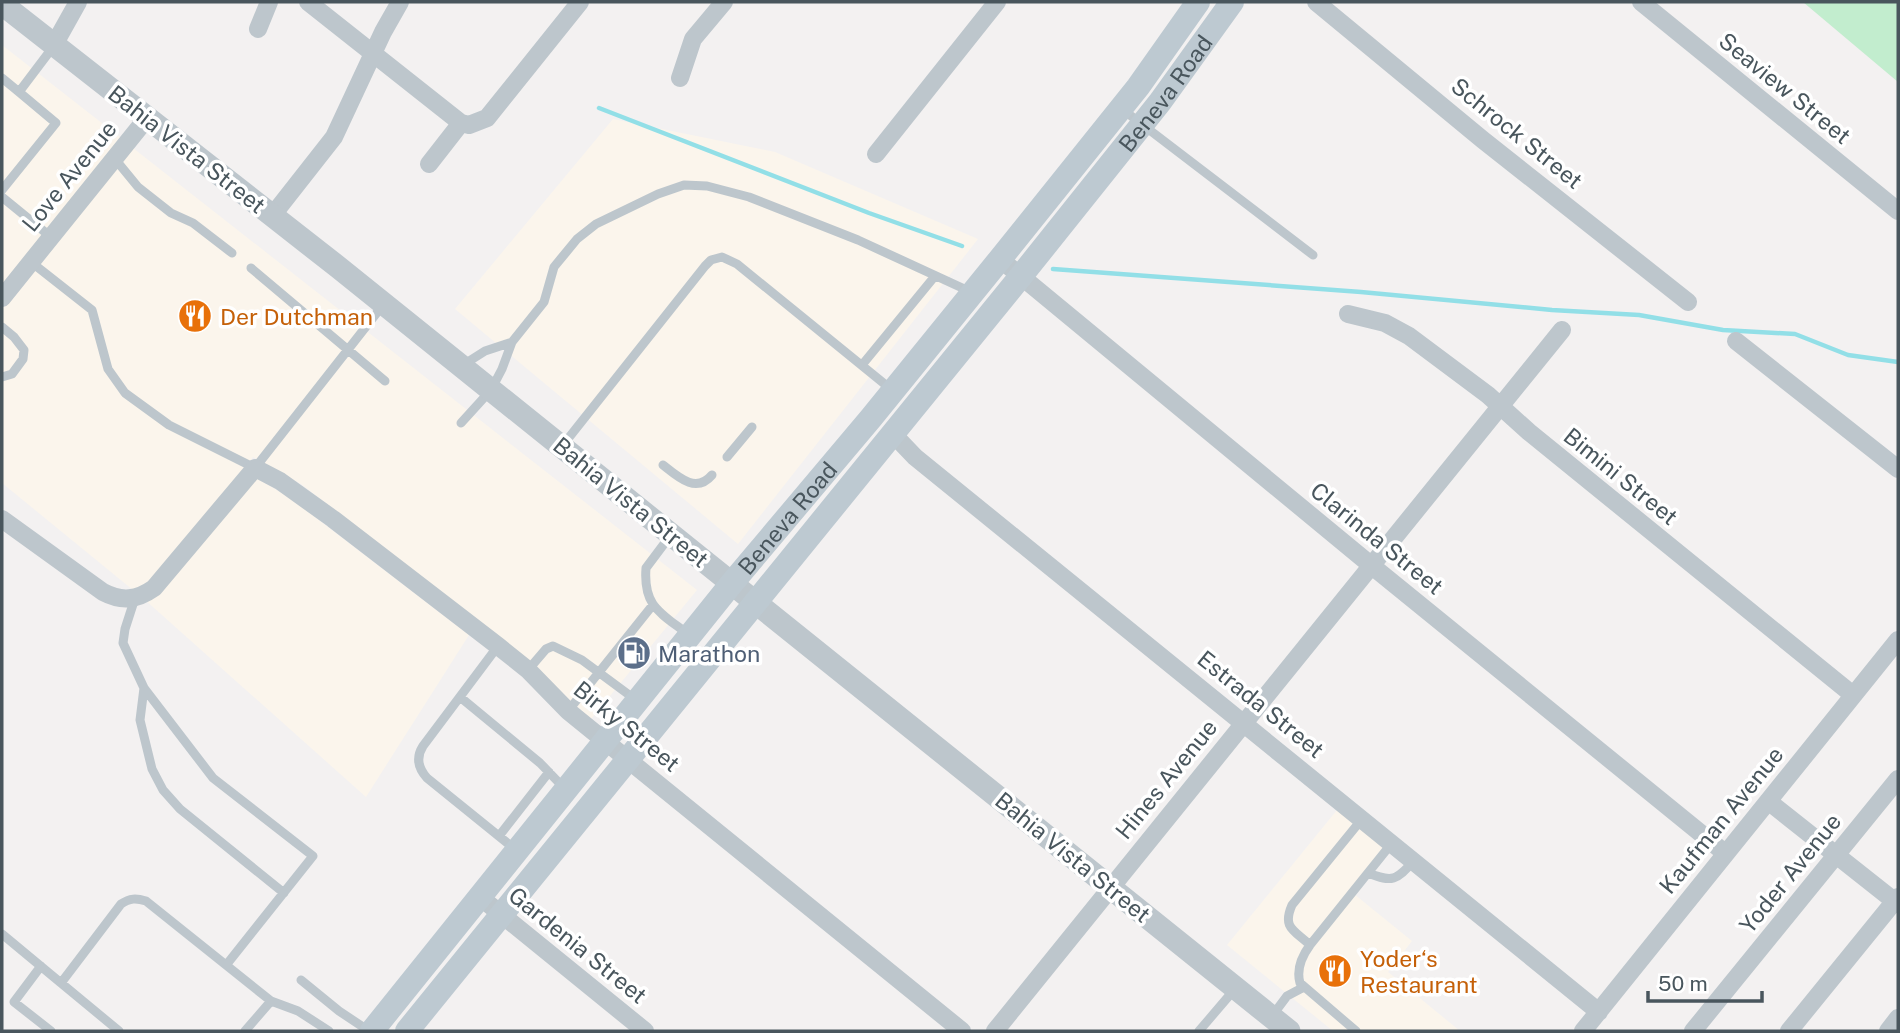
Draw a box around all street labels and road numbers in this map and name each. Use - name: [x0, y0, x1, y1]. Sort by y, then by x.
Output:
- street label: Seaview Street: [1714, 27, 1856, 149]
- street label: Beneva Road: [1112, 30, 1217, 157]
- street label: Schrock Street: [1446, 72, 1588, 194]
- street label: Bahia Vista Street: [103, 79, 271, 219]
- street label: Love Avenue: [16, 115, 122, 237]
- street label: Bimini Street: [1559, 422, 1683, 530]
- street label: Bahia Vista Street: [548, 431, 714, 573]
- street label: Beneva Road: [732, 456, 842, 580]
- street label: Clarinda Street: [1305, 476, 1449, 600]
- street label: Estrada Street: [1192, 645, 1330, 763]
- street label: Birky Street: [569, 675, 685, 777]
- street label: Hines Avenue: [1110, 714, 1222, 844]
- street label: Kaufman Avenue: [1654, 741, 1788, 899]
- street label: Bahia Vista Street: [990, 786, 1156, 928]
- street label: Yoder Avenue: [1734, 808, 1846, 938]
- street label: Gardenia Street: [504, 881, 652, 1009]

